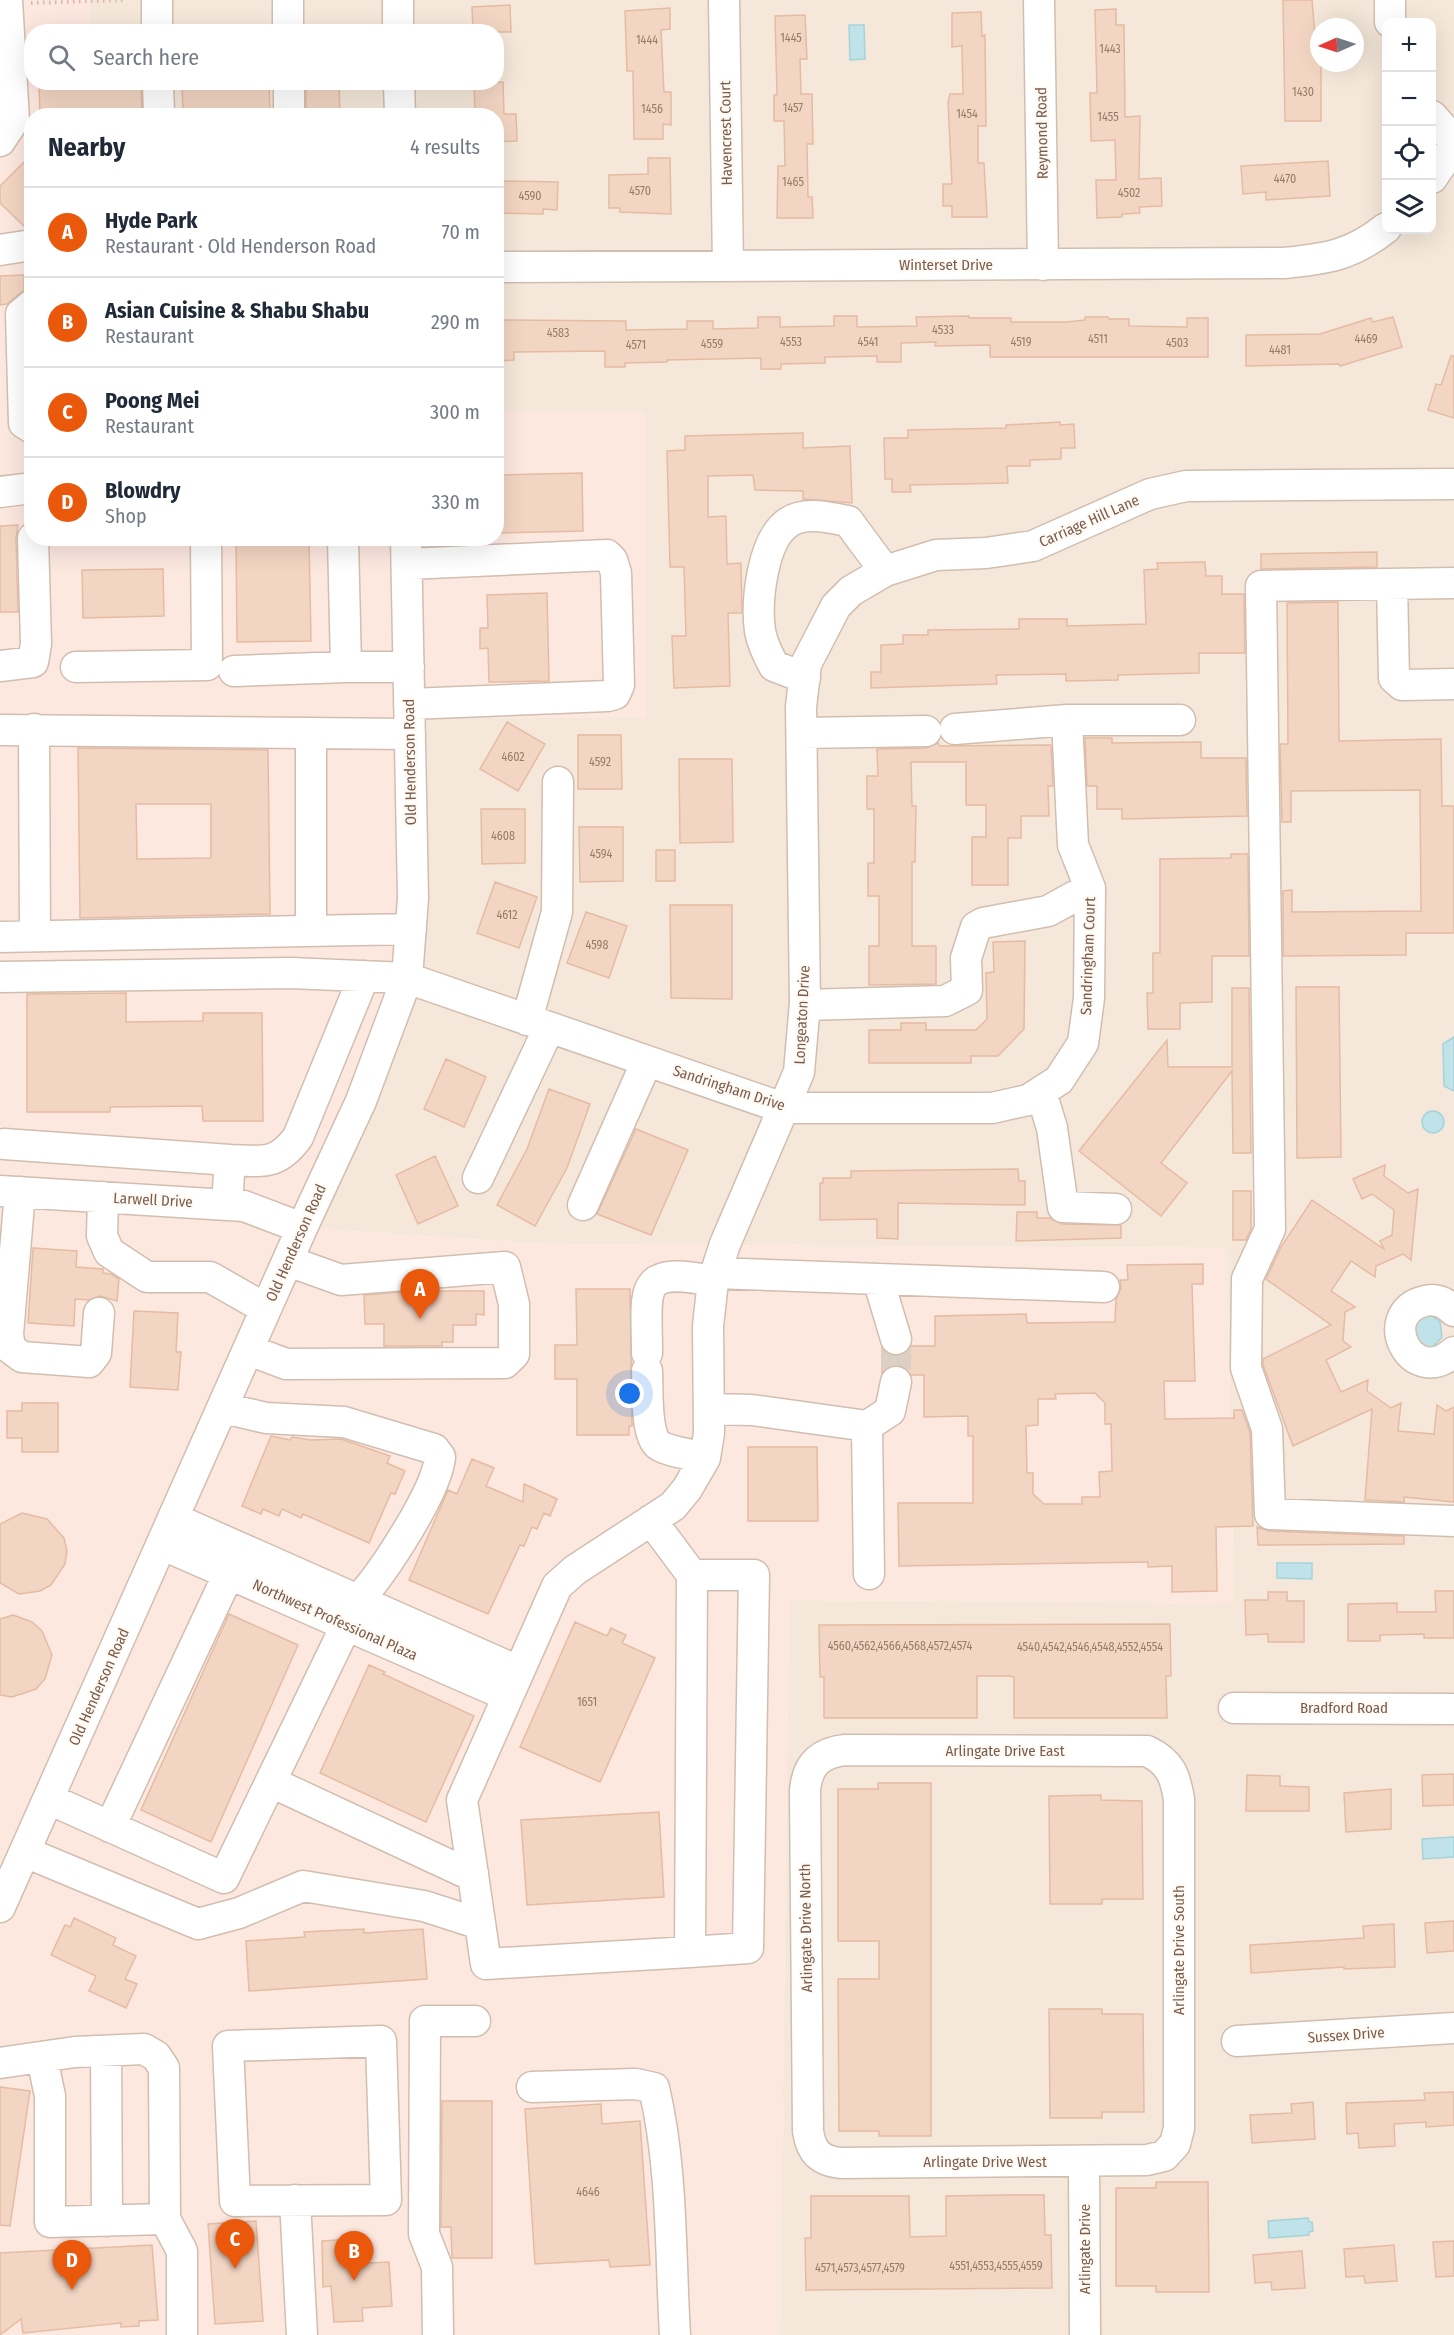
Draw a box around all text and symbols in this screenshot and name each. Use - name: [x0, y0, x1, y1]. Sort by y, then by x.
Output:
- north arrow: [1310, 18, 1364, 72]
- map controls: [1382, 18, 1436, 234]
- button: +: [1382, 18, 1436, 72]
- search box: [24, 24, 504, 90]
- house number: 1445: [780, 31, 802, 45]
- house number: 1444: [636, 33, 658, 47]
- icon: search: [45, 41, 78, 74]
- house number: 1443: [1099, 42, 1121, 56]
- text: Search here: [93, 44, 199, 71]
- button: −: [1382, 72, 1436, 126]
- street label: Havencrest Court: [716, 80, 736, 186]
- house number: 1430: [1292, 85, 1314, 99]
- street label: Reymond Road: [1032, 87, 1052, 179]
- house number: 1457: [783, 101, 803, 115]
- house number: 1456: [641, 102, 663, 116]
- house number: 1454: [956, 107, 978, 121]
- house number: 1455: [1097, 110, 1119, 124]
- button: locate: [1382, 126, 1436, 180]
- text: Nearby: [48, 132, 125, 163]
- text: 4 results: [410, 135, 480, 159]
- house number: 4470: [1274, 172, 1296, 186]
- house number: 1465: [782, 175, 804, 189]
- button: layers: [1382, 180, 1436, 234]
- house number: 4570: [629, 184, 651, 198]
- house number: 4502: [1118, 186, 1140, 200]
- house number: 4590: [518, 189, 542, 203]
- text: Hyde Park: [105, 207, 197, 234]
- text: A: [62, 220, 73, 244]
- text: 70 m: [442, 220, 480, 244]
- text: Restaurant · Old Henderson Road: [105, 234, 376, 258]
- street label: Winterset Drive: [899, 256, 993, 274]
- text: Asian Cuisine & Shabu Shabu: [105, 297, 369, 324]
- text: B: [62, 310, 73, 334]
- text: 290 m: [431, 310, 480, 334]
- house number: 4533: [932, 323, 954, 337]
- text: Restaurant: [105, 324, 194, 348]
- house number: 4583: [547, 326, 569, 340]
- house number: 4511: [1088, 332, 1108, 346]
- house number: 4469: [1354, 332, 1378, 346]
- house number: 4553: [780, 335, 802, 349]
- house number: 4541: [857, 335, 879, 349]
- house number: 4519: [1010, 335, 1032, 349]
- house number: 4503: [1166, 336, 1188, 350]
- house number: 4559: [701, 337, 723, 351]
- house number: 4571: [626, 338, 646, 352]
- house number: 4481: [1269, 343, 1291, 357]
- text: Poong Mei: [105, 387, 200, 414]
- text: C: [62, 400, 73, 424]
- text: 300 m: [430, 400, 480, 424]
- text: Restaurant: [105, 414, 194, 438]
- text: Blowdry: [105, 477, 181, 504]
- text: D: [62, 490, 73, 514]
- text: 330 m: [431, 490, 480, 514]
- street label: Carriage Hill Lane: [1036, 491, 1142, 551]
- text: Shop: [105, 504, 147, 528]
- street label: Old Henderson Road: [400, 699, 420, 825]
- house number: 4602: [501, 750, 525, 764]
- house number: 4592: [589, 755, 611, 769]
- house number: 4608: [491, 829, 515, 843]
- house number: 4594: [590, 847, 612, 861]
- street label: Sandringham Court: [1077, 897, 1099, 1015]
- house number: 4612: [496, 908, 518, 922]
- house number: 4598: [586, 938, 608, 952]
- street label: Longeaton Drive: [790, 965, 814, 1065]
- street label: Sandringham Drive: [671, 1061, 787, 1115]
- street label: Old Henderson Road: [262, 1182, 330, 1304]
- street label: Larwell Drive: [113, 1189, 193, 1211]
- pin: A: [400, 1270, 440, 1319]
- your location: [615, 1379, 644, 1408]
- street label: Northwest Professional Plaza: [250, 1576, 420, 1664]
- street label: Old Henderson Road: [65, 1626, 133, 1748]
- house number: 4560,4562,4566,4568,4572,4574: [828, 1639, 973, 1653]
- house number: 4540,4542,4546,4548,4552,4554: [1017, 1640, 1163, 1654]
- house number: 1651: [577, 1695, 597, 1709]
- street label: Bradford Road: [1300, 1699, 1388, 1717]
- street label: Arlingate Drive East: [945, 1742, 1065, 1760]
- street label: Arlingate Drive North: [796, 1863, 816, 1993]
- street label: Arlingate Drive South: [1170, 1885, 1188, 2015]
- street label: Sussex Drive: [1307, 2023, 1385, 2047]
- street label: Arlingate Drive West: [923, 2153, 1047, 2171]
- house number: 4646: [576, 2185, 600, 2199]
- street label: Arlingate Drive: [1076, 2204, 1094, 2294]
- pin: C: [216, 2220, 254, 2269]
- pin: B: [334, 2232, 374, 2281]
- pin: D: [52, 2240, 92, 2290]
- house number: 4551,4553,4555,4559: [949, 2259, 1043, 2273]
- house number: 4571,4573,4577,4579: [815, 2261, 905, 2275]

